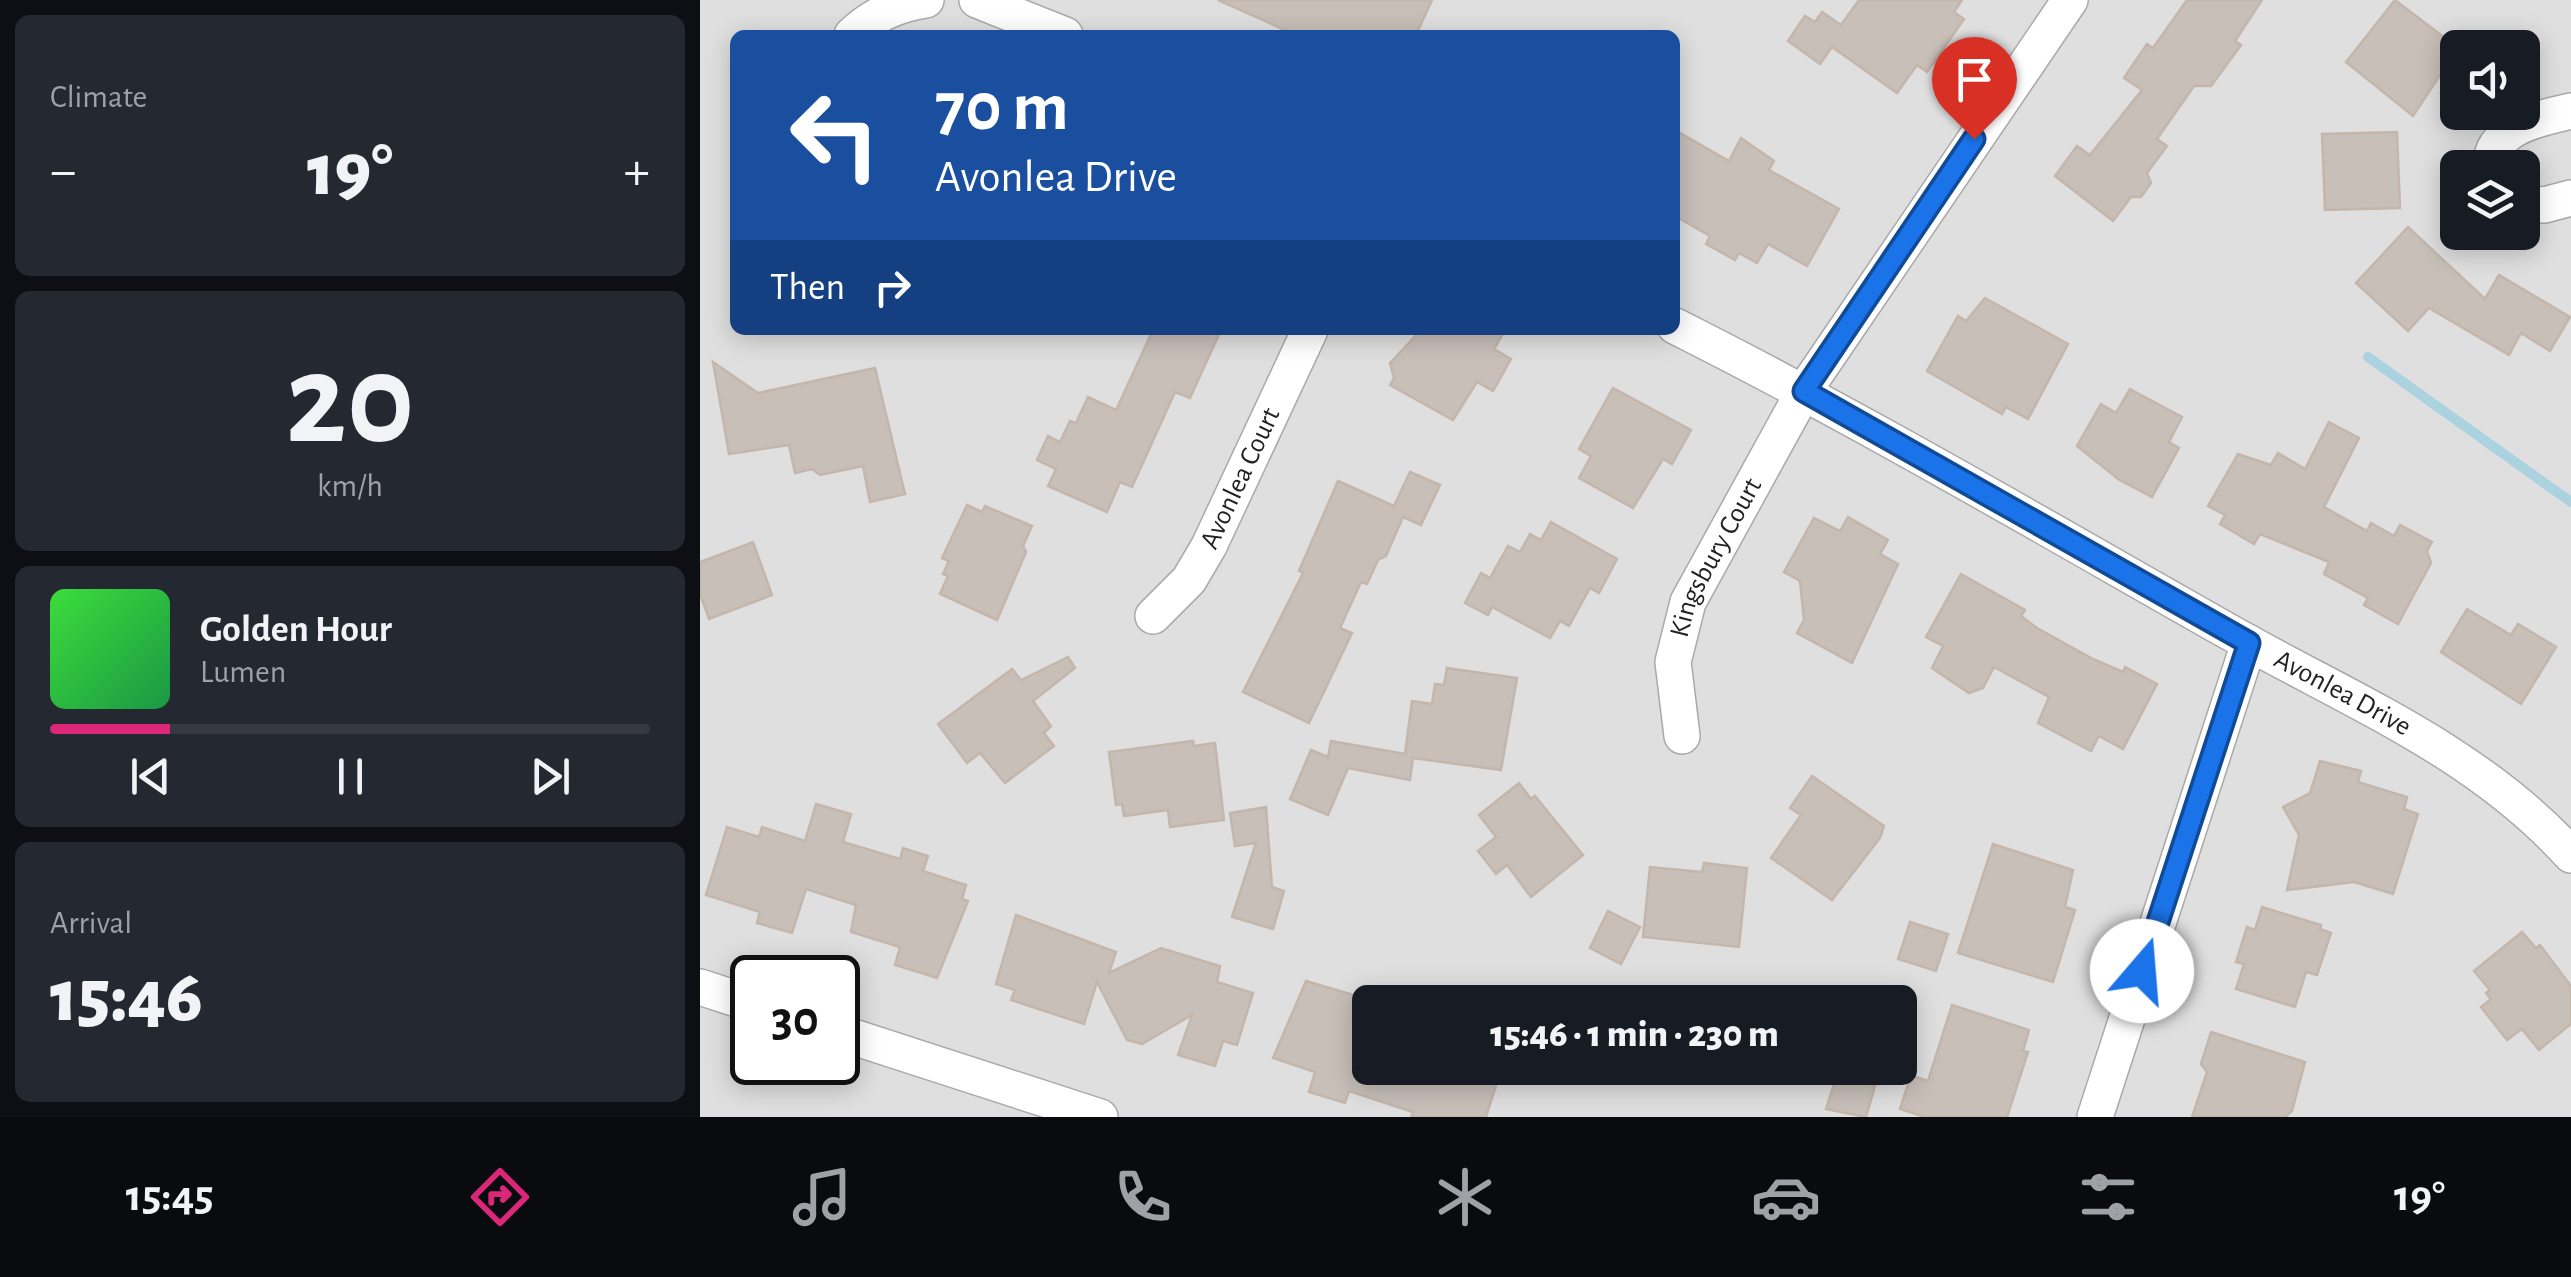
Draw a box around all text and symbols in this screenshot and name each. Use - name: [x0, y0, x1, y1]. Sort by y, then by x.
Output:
- map controls: [2440, 30, 2540, 250]
- button: sound: [2440, 30, 2540, 130]
- pin: [1932, 37, 2017, 140]
- icon: arrive: [1947, 52, 2002, 107]
- icon: left: [770, 70, 900, 200]
- text: 70 m: [935, 73, 1069, 143]
- text: Climate: [50, 81, 147, 113]
- text: 19°: [307, 134, 393, 209]
- text: −: [50, 144, 76, 199]
- text: +: [624, 144, 650, 199]
- button: layers: [2440, 150, 2540, 250]
- text: Avonlea Drive: [935, 155, 1177, 200]
- icon: right: [865, 260, 920, 315]
- text: Then: [770, 269, 845, 307]
- text: 20: [286, 337, 414, 467]
- street label: Avonlea Court: [1196, 403, 1286, 553]
- text: km/h: [317, 470, 383, 502]
- street label: Kingsbury Court: [1666, 473, 1767, 640]
- text: Golden Hour: [200, 611, 392, 649]
- street label: Avonlea Drive: [2270, 645, 2416, 741]
- text: Lumen: [200, 656, 286, 688]
- icon: previous: [123, 749, 178, 804]
- icon: pause: [323, 749, 378, 804]
- icon: next: [523, 749, 578, 804]
- text: Arrival: [50, 907, 132, 939]
- position arrow: [2090, 919, 2194, 1023]
- speed limit sign: 30: [730, 955, 860, 1085]
- text: 15:46: [50, 960, 203, 1035]
- text: 15:46 · 1 min · 230 m: [1490, 1016, 1779, 1054]
- icon: directions: [465, 1162, 535, 1232]
- icon: music: [787, 1162, 857, 1232]
- icon: phone: [1108, 1162, 1178, 1232]
- icon: climate: [1430, 1162, 1500, 1232]
- icon: car: [1751, 1162, 1821, 1232]
- icon: filters: [2073, 1162, 2143, 1232]
- text: 15:45: [126, 1174, 214, 1219]
- text: 19°: [2394, 1174, 2445, 1219]

